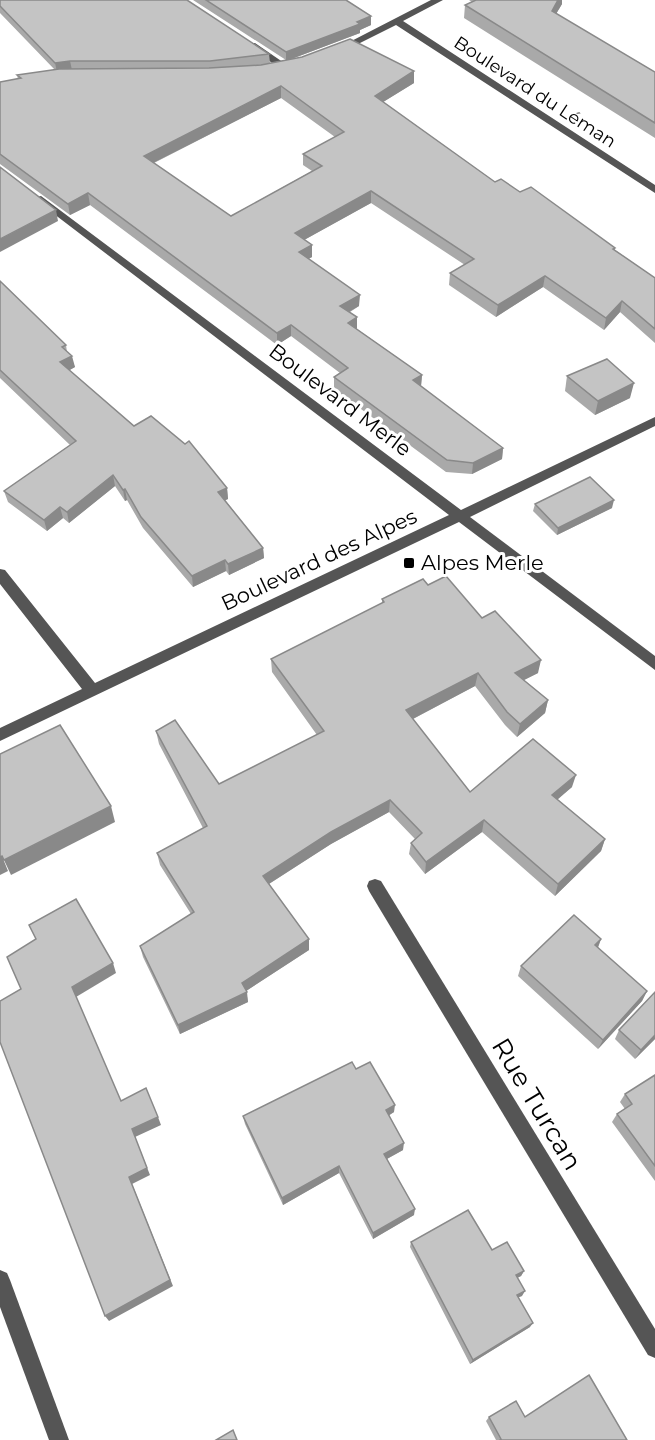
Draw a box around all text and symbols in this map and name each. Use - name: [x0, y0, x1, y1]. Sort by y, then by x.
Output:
- street label: Boulevard du Léman: [450, 31, 620, 153]
- street label: Boulevard Merle: [264, 338, 416, 461]
- street label: Boulevard des Alpes: [217, 503, 421, 616]
- place label: Alpes Merle: [421, 550, 544, 575]
- marker: Alpes Merle: [402, 556, 416, 570]
- street label: Rue Turcan: [485, 1032, 589, 1176]

